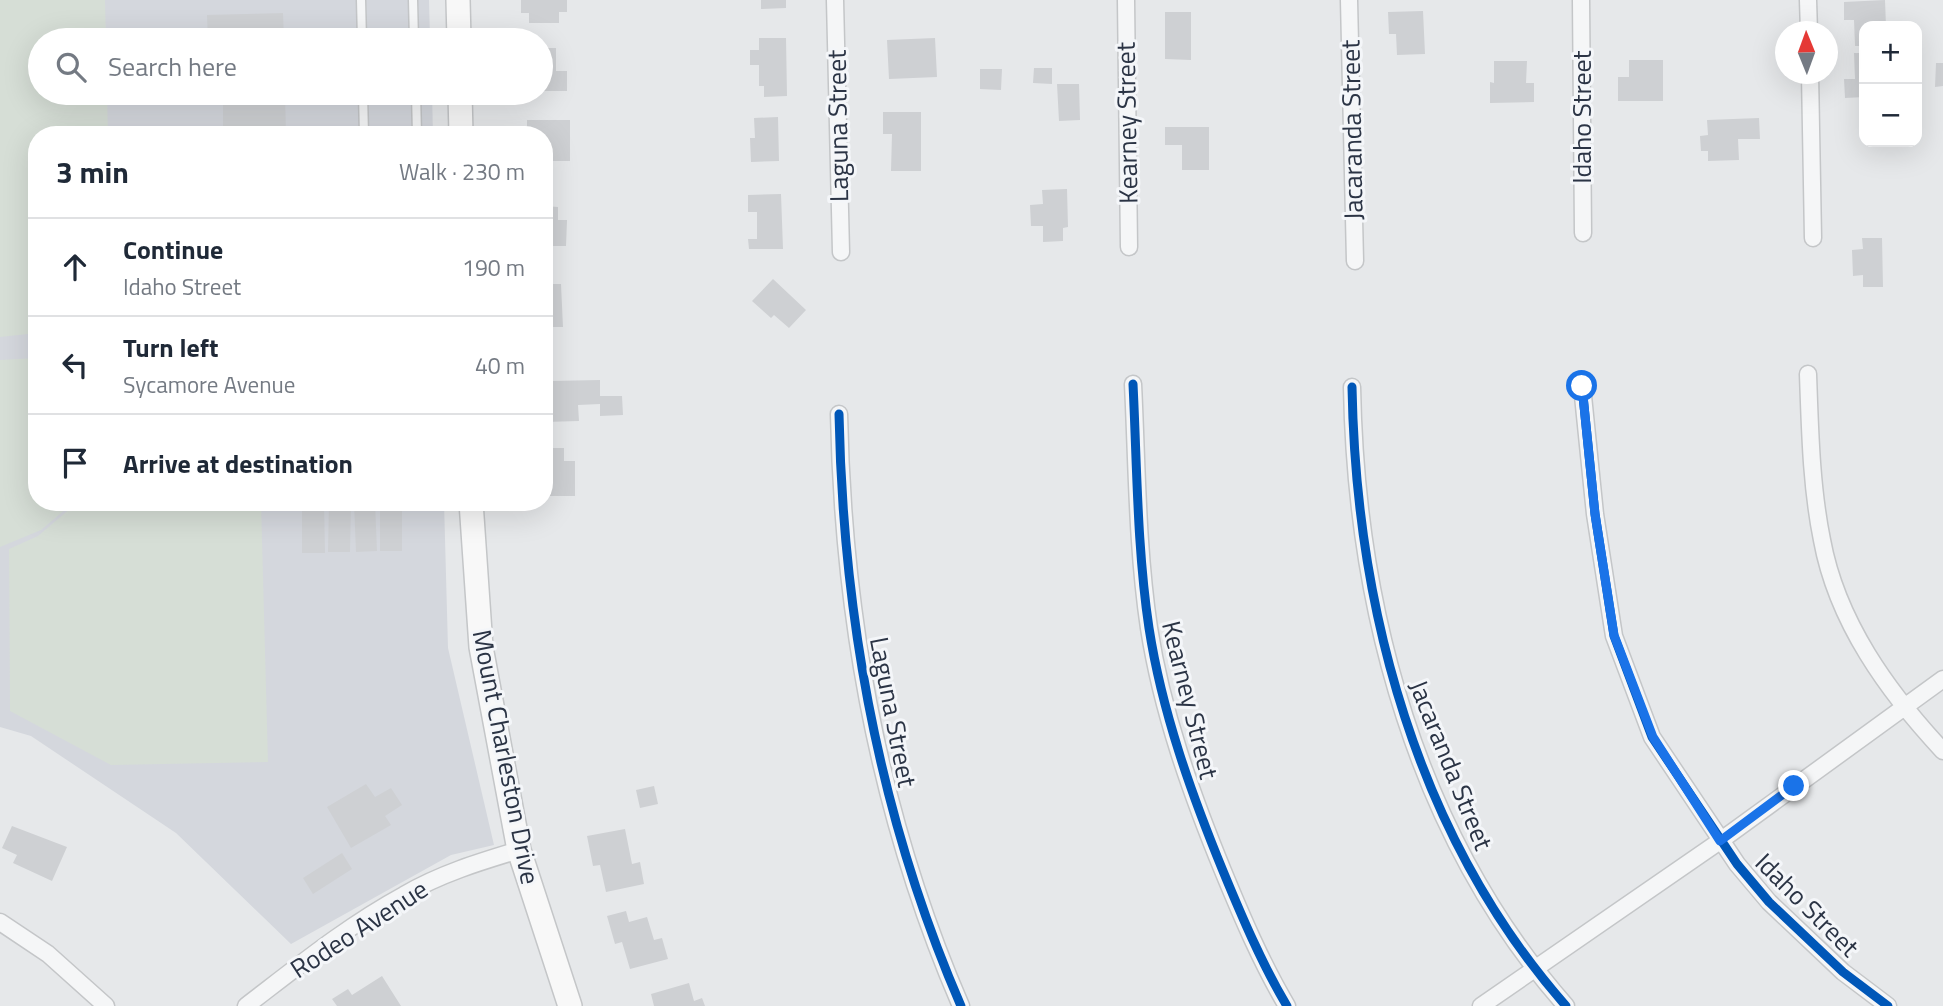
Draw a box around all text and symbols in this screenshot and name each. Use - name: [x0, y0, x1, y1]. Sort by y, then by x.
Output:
- north arrow: [1775, 21, 1838, 84]
- map controls: [1859, 21, 1922, 147]
- button: +: [1859, 21, 1922, 84]
- search box: [28, 28, 553, 105]
- street label: Jacaranda Street: [1330, 39, 1373, 221]
- street label: Kearney Street: [1106, 42, 1147, 204]
- text: Search here: [108, 47, 237, 86]
- icon: search: [52, 48, 90, 86]
- street label: Laguna Street: [817, 49, 858, 203]
- street label: Idaho Street: [1562, 50, 1601, 184]
- button: −: [1859, 84, 1922, 147]
- text: 3 min: [56, 149, 129, 195]
- text: Walk · 230 m: [399, 154, 525, 189]
- text: Continue: [123, 230, 223, 269]
- icon: ahead: [56, 248, 94, 286]
- text: 190 m: [462, 250, 525, 285]
- text: Idaho Street: [123, 269, 241, 304]
- text: Turn left: [123, 328, 218, 367]
- icon: left: [56, 346, 94, 384]
- text: 40 m: [475, 348, 525, 383]
- text: Sycamore Avenue: [123, 367, 295, 402]
- route start: [1566, 370, 1597, 401]
- icon: arrive: [56, 444, 94, 482]
- text: Arrive at destination: [123, 444, 353, 483]
- street label: Kearney Street: [1152, 617, 1229, 783]
- street label: Mount Charleston Drive: [463, 626, 550, 888]
- street label: Laguna Street: [860, 633, 927, 790]
- street label: Jacaranda Street: [1400, 674, 1503, 856]
- route end: [1778, 770, 1809, 801]
- street label: Idaho Street: [1746, 844, 1868, 966]
- street label: Rodeo Avenue: [282, 869, 435, 988]

